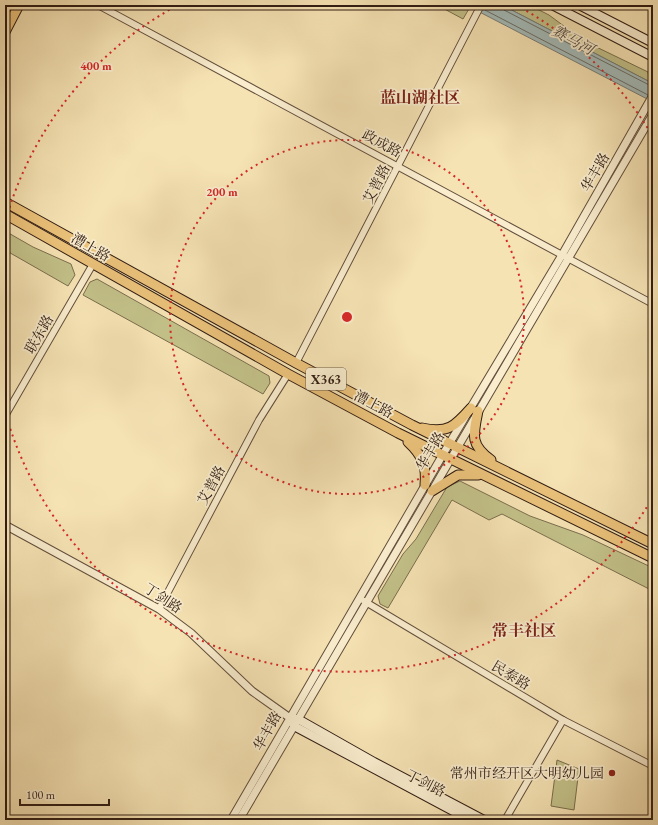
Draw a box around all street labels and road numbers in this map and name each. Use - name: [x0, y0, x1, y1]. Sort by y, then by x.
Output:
- street label: 政成路: [359, 125, 405, 161]
- street label: 华丰路: [577, 149, 613, 195]
- street label: 艾普路: [358, 161, 394, 207]
- street label: 漕上路: [68, 229, 114, 265]
- street label: 联东路: [21, 311, 57, 357]
- road number: X363: [306, 368, 346, 390]
- street label: 漕上路: [351, 386, 397, 422]
- street label: 华丰路: [412, 428, 448, 474]
- street label: 艾普路: [193, 462, 229, 508]
- street label: 丁剑路: [140, 579, 186, 617]
- street label: 民泰路: [488, 656, 534, 694]
- street label: 华丰路: [249, 708, 285, 754]
- street label: 丁剑路: [403, 765, 449, 801]

